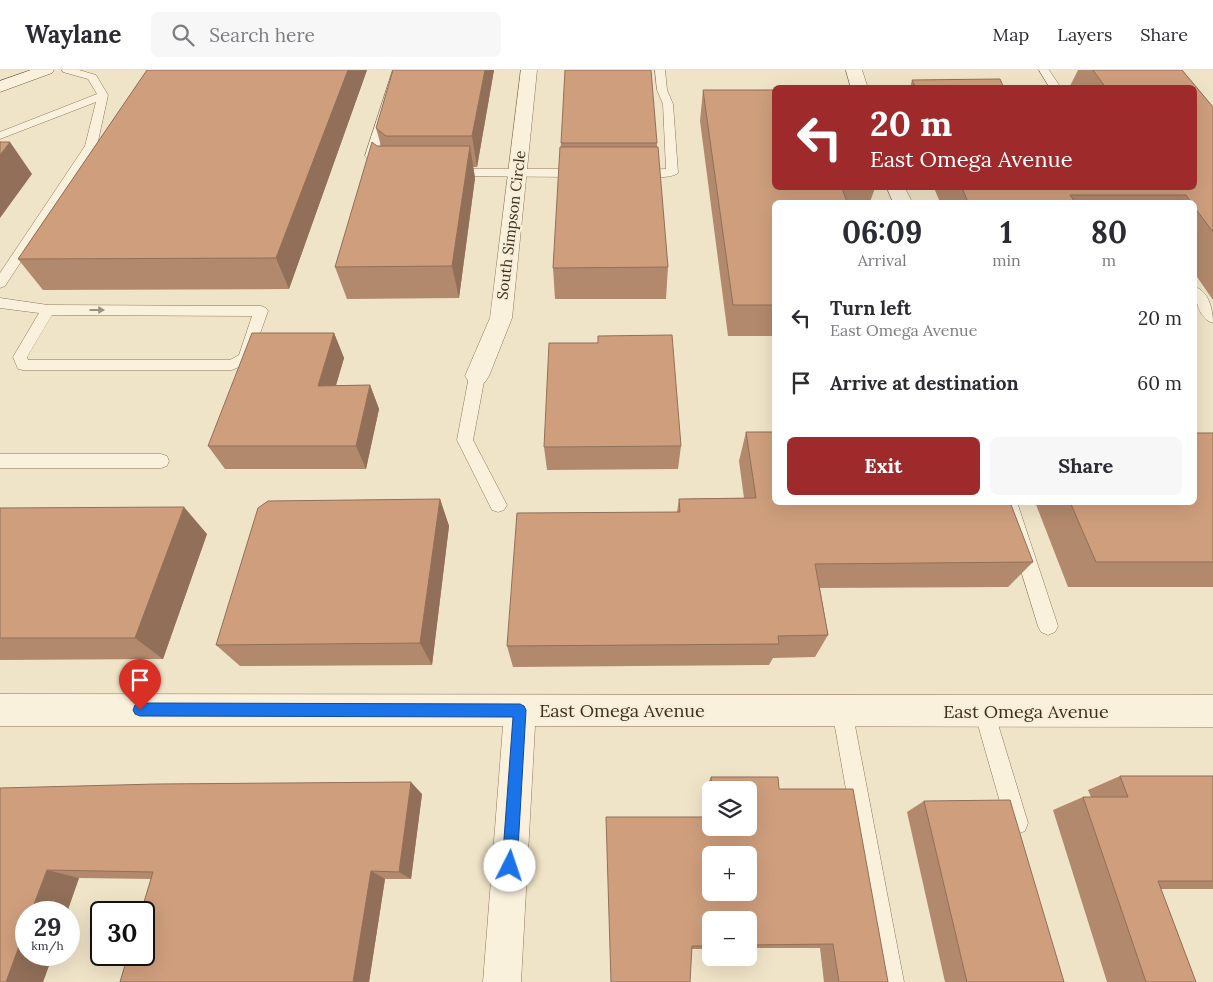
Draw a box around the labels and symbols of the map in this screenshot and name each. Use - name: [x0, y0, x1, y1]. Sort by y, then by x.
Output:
- street label: South Simpson Circle: [492, 149, 530, 301]
- one-way arrow: [89, 306, 105, 314]
- pin: [119, 659, 161, 710]
- street label: East Omega Avenue: [539, 699, 705, 722]
- street label: East Omega Avenue: [943, 700, 1109, 723]
- position arrow: [483, 839, 535, 891]
- speed limit sign: 30: [90, 901, 155, 966]

